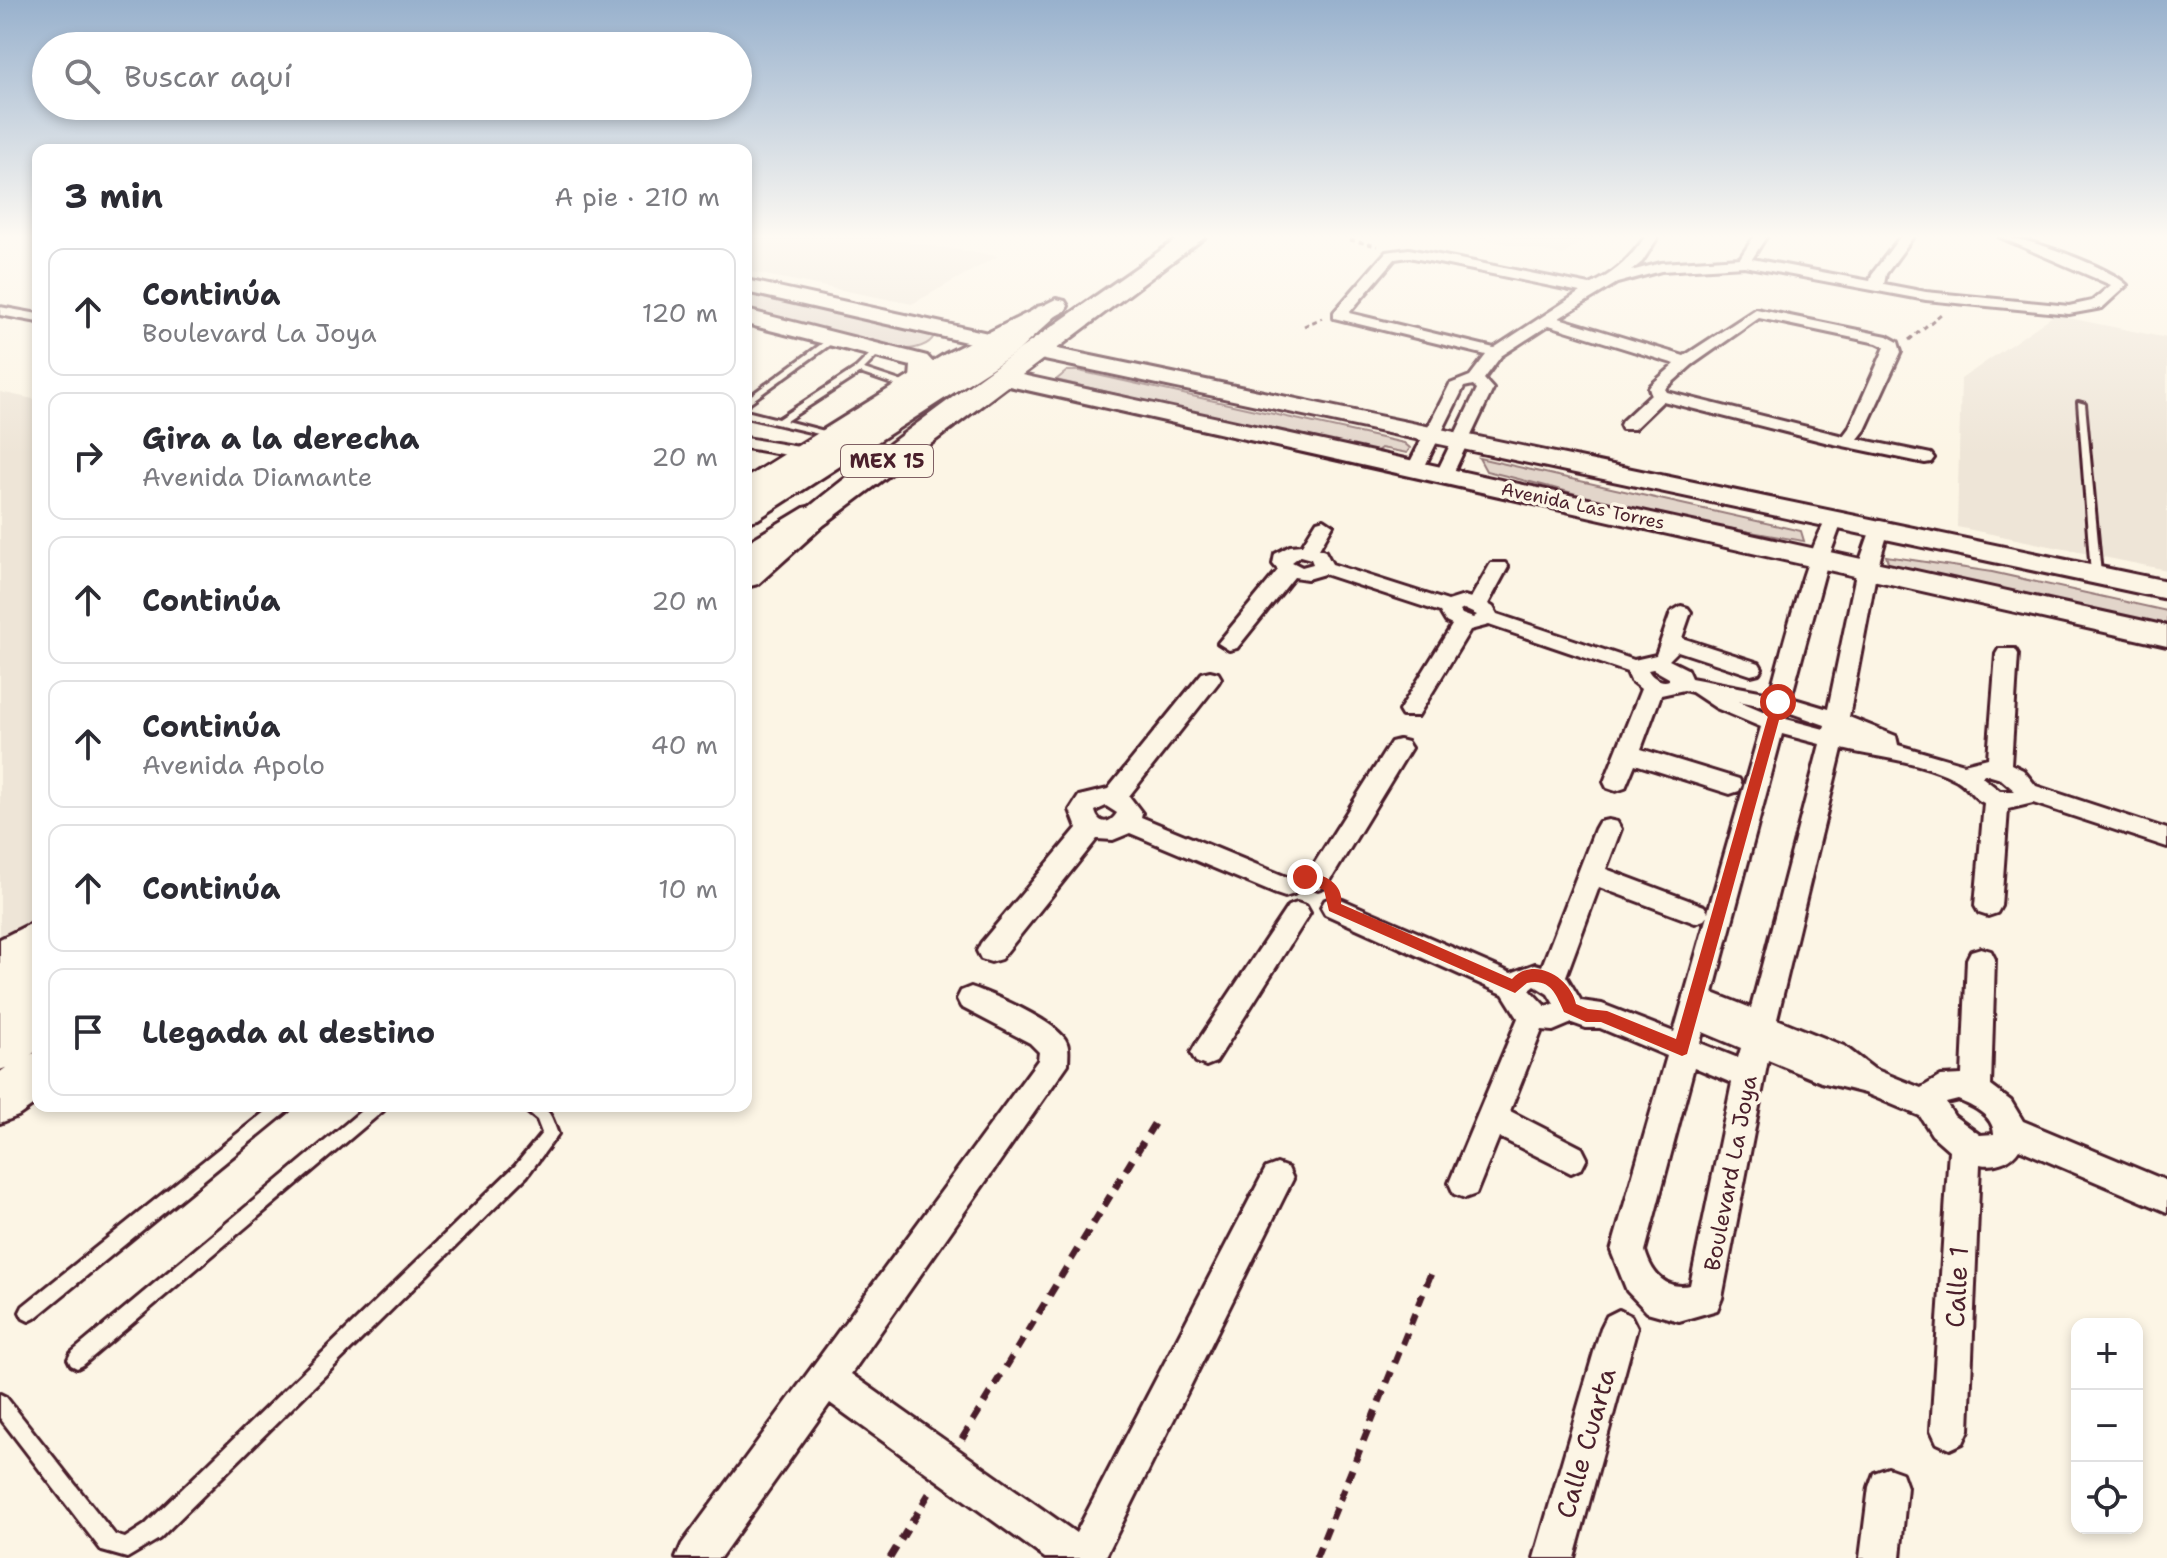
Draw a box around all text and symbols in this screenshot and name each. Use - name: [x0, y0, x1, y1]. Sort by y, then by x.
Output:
- search box: [32, 32, 752, 120]
- icon: search: [60, 54, 104, 98]
- text: Buscar aquí: [124, 56, 292, 97]
- text: 3 min: [64, 173, 163, 219]
- text: A pie · 210 m: [555, 179, 720, 214]
- text: Continúa: [142, 274, 281, 315]
- icon: ahead: [66, 290, 110, 334]
- text: 120 m: [642, 295, 718, 330]
- text: Boulevard La Joya: [142, 315, 377, 350]
- text: Gira a la derecha: [142, 418, 420, 459]
- icon: right: [66, 434, 110, 478]
- text: 20 m: [651, 439, 718, 474]
- road number: MEX 15: [841, 445, 933, 477]
- text: Avenida Diamante: [142, 459, 373, 494]
- street label: Avenida Las Torres: [1499, 477, 1667, 535]
- icon: ahead: [66, 578, 110, 622]
- text: Continúa: [142, 580, 281, 621]
- text: 20 m: [651, 583, 718, 618]
- route start: [1760, 684, 1796, 720]
- text: Continúa: [142, 706, 281, 747]
- icon: ahead: [66, 722, 110, 766]
- text: 40 m: [651, 727, 718, 762]
- text: Avenida Apolo: [142, 747, 325, 782]
- route end: [1287, 859, 1323, 895]
- icon: ahead: [66, 866, 110, 910]
- text: Continúa: [142, 868, 281, 909]
- text: 10 m: [658, 871, 718, 906]
- icon: arrive: [66, 1010, 110, 1054]
- text: Llegada al destino: [142, 1012, 435, 1053]
- street label: Boulevard La Joya: [1697, 1073, 1764, 1273]
- street label: Calle 1: [1937, 1245, 1976, 1329]
- map controls: [2071, 1318, 2143, 1534]
- button: +: [2071, 1318, 2143, 1390]
- street label: Calle Cuarta: [1547, 1364, 1624, 1522]
- button: −: [2071, 1390, 2143, 1462]
- button: locate: [2071, 1462, 2143, 1534]

